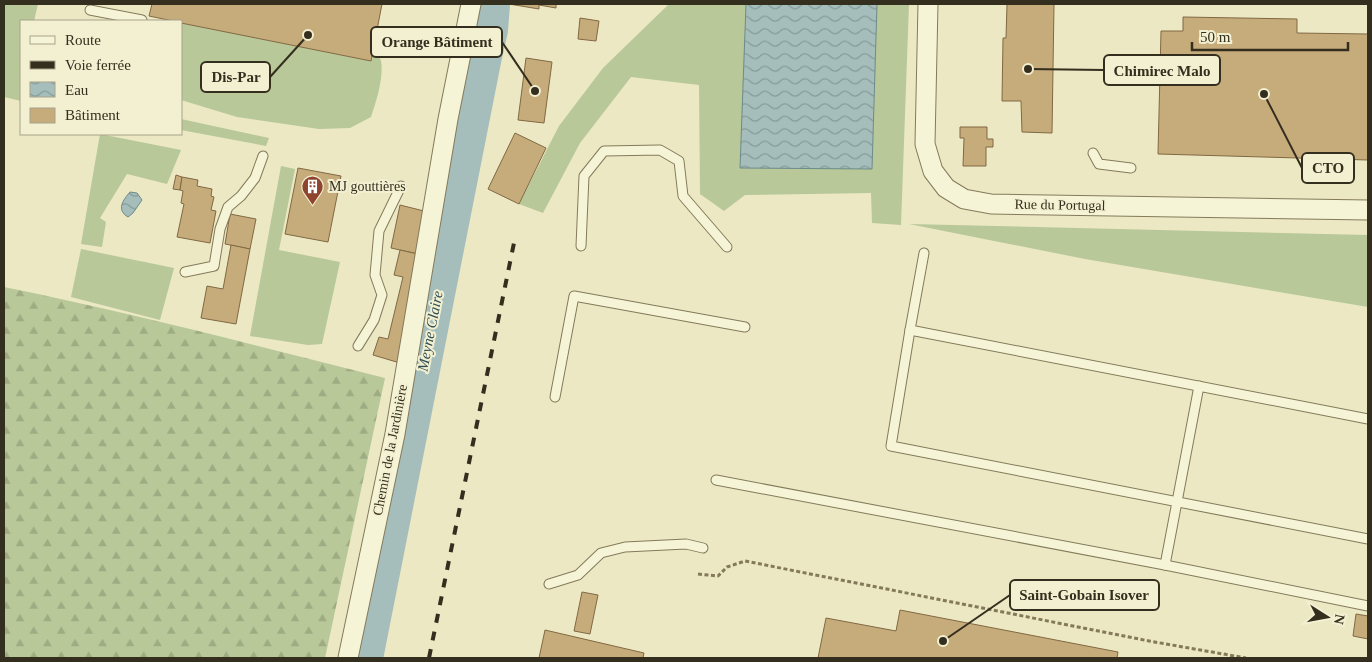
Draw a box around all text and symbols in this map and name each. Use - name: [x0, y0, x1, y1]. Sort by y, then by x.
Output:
- legend: [20, 20, 182, 135]
- scale bar: [1192, 20, 1348, 52]
- callout: Orange Bâtiment: [371, 27, 502, 57]
- text: 50 m: [1200, 29, 1231, 45]
- text: Route: [65, 32, 101, 48]
- text: Orange Bâtiment: [381, 34, 493, 50]
- callout: Chimirec Malo: [1104, 55, 1220, 85]
- text: Voie ferrée: [65, 57, 131, 73]
- callout: Dis-Par: [201, 62, 270, 92]
- text: Chimirec Malo: [1114, 63, 1210, 79]
- text: Dis-Par: [211, 69, 261, 85]
- text: Eau: [65, 82, 89, 98]
- text: Bâtiment: [65, 107, 121, 123]
- callout: CTO: [1302, 153, 1354, 183]
- text: CTO: [1312, 160, 1344, 176]
- building icon: MJ gouttières: [301, 174, 325, 205]
- place label: MJ gouttières: [329, 179, 406, 194]
- street label: Rue du Portugal: [1014, 197, 1106, 213]
- water label: Meyne Claire: [414, 289, 446, 374]
- street label: Chemin de la Jardinière: [370, 383, 410, 517]
- callout: Saint-Gobain Isover: [1010, 580, 1159, 610]
- text: Saint-Gobain Isover: [1019, 587, 1149, 603]
- north arrow: [1302, 592, 1352, 642]
- text: N: [1331, 613, 1348, 626]

